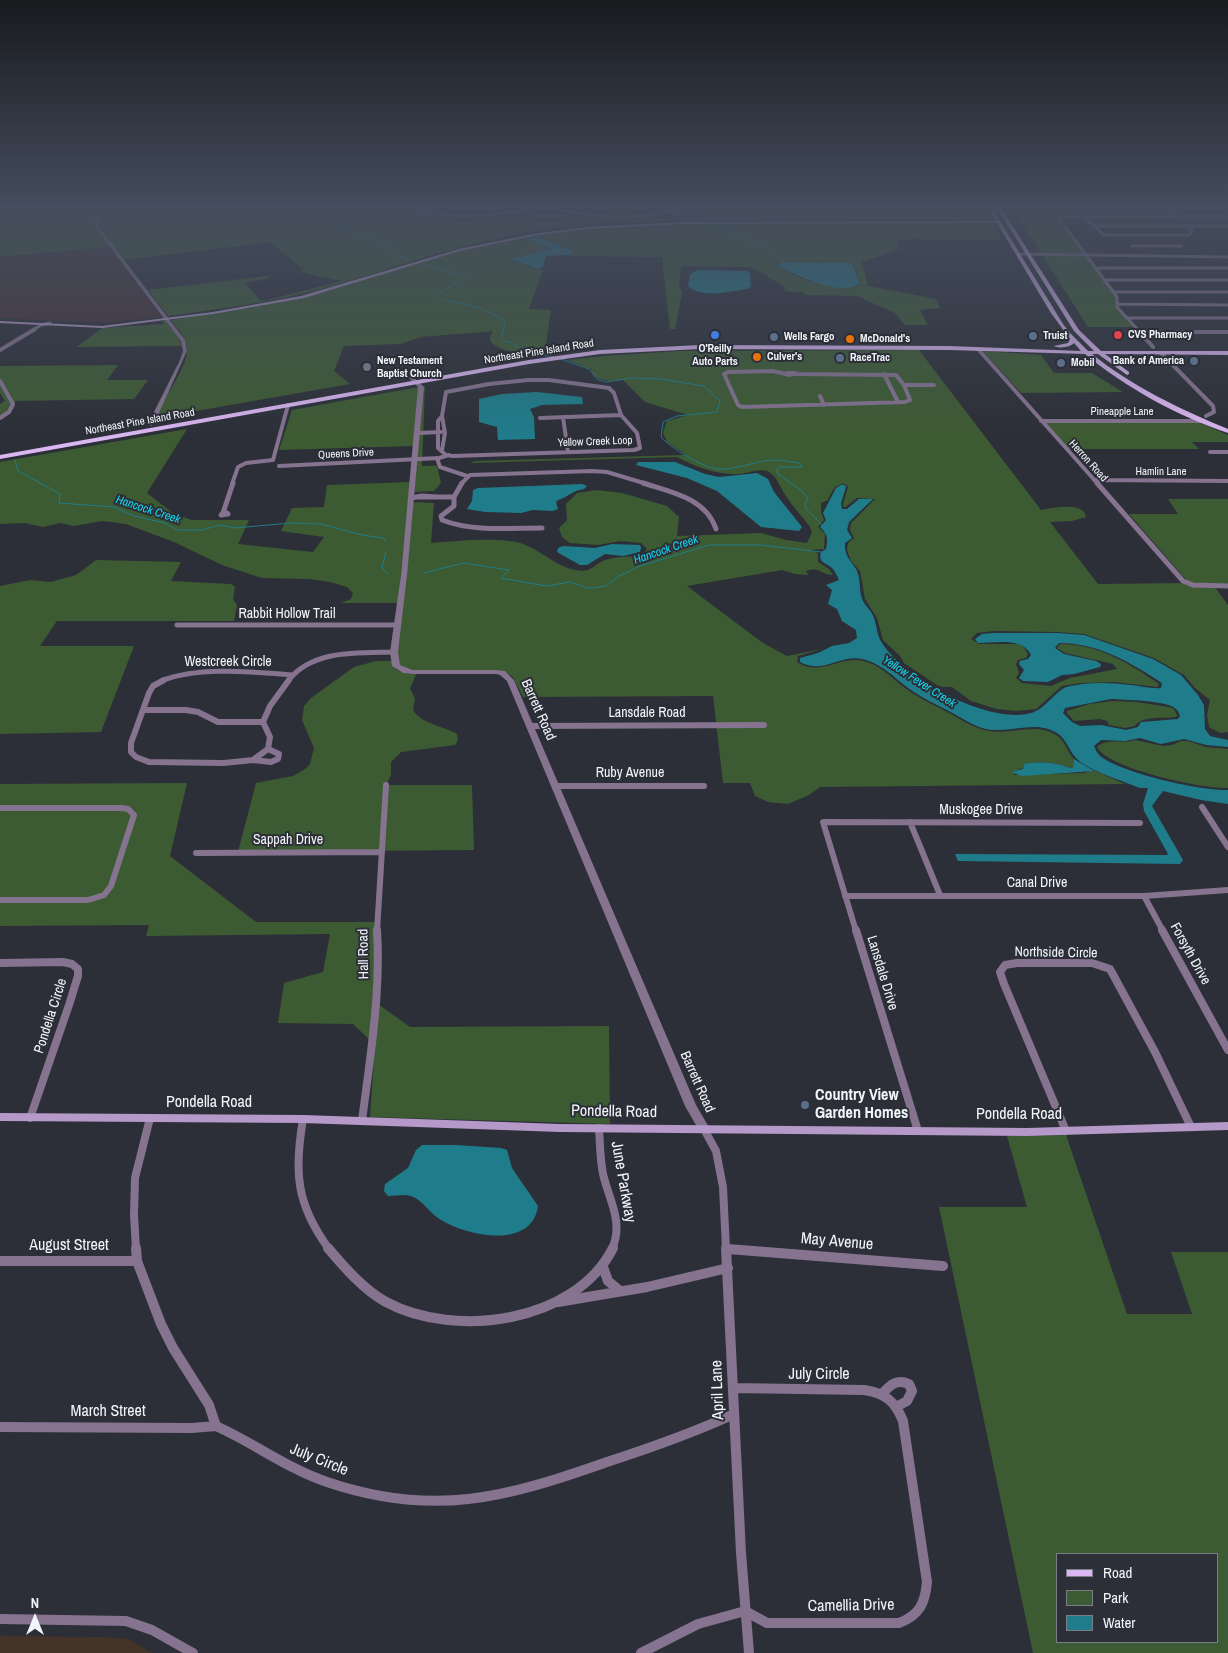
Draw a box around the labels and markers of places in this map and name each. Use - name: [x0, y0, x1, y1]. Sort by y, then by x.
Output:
- place label: CVS Pharmacy: [1128, 328, 1192, 342]
- marker: O'Reilly Auto Parts: [709, 329, 721, 341]
- place label: Truist: [1043, 329, 1068, 343]
- marker: CVS Pharmacy: [1112, 329, 1124, 341]
- place label: Wells Fargo: [784, 330, 835, 344]
- marker: Truist: [1027, 330, 1039, 342]
- marker: Wells Fargo: [768, 331, 780, 343]
- place label: McDonald's: [860, 332, 910, 346]
- marker: McDonald's: [844, 333, 856, 345]
- place label: O'Reilly Auto Parts: [692, 342, 738, 368]
- place label: Culver's: [767, 350, 802, 364]
- marker: Culver's: [751, 351, 763, 363]
- place label: RaceTrac: [850, 351, 890, 365]
- marker: RaceTrac: [834, 352, 846, 364]
- place label: New Testament Baptist Church: [377, 354, 443, 380]
- place label: Bank of America: [1113, 354, 1184, 368]
- marker: Bank of America: [1188, 355, 1200, 367]
- place label: Mobil: [1071, 356, 1095, 370]
- marker: Mobil: [1055, 357, 1067, 369]
- marker: New Testament Baptist Church: [361, 361, 373, 373]
- place label: Country View Garden Homes: [815, 1086, 908, 1124]
- marker: Country View Garden Homes: [799, 1099, 811, 1111]

